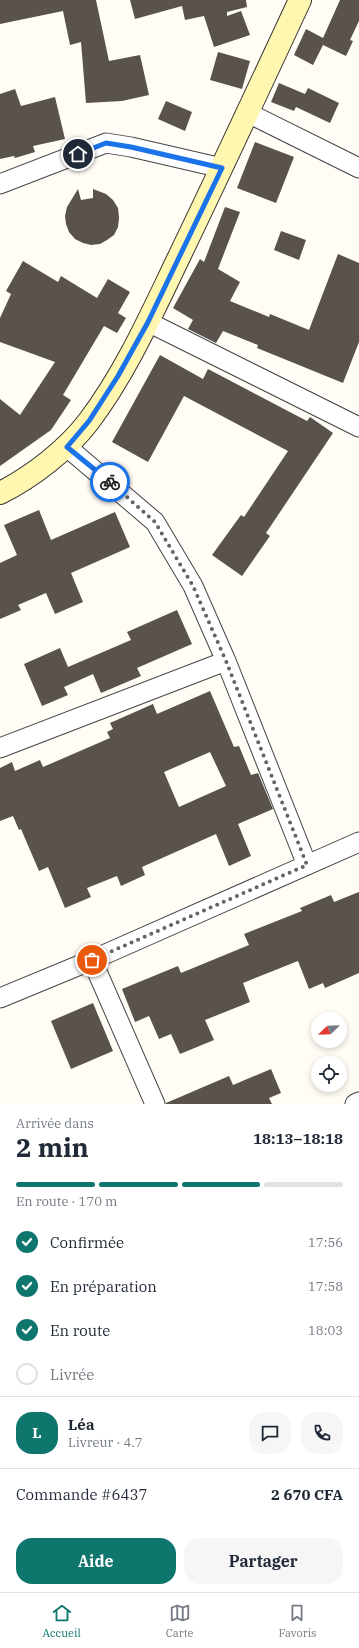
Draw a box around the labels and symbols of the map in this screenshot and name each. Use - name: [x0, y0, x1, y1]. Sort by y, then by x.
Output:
- pin: [61, 137, 95, 171]
- courier: [90, 462, 130, 502]
- pin: [75, 943, 109, 977]
- north arrow: [311, 1012, 347, 1048]

